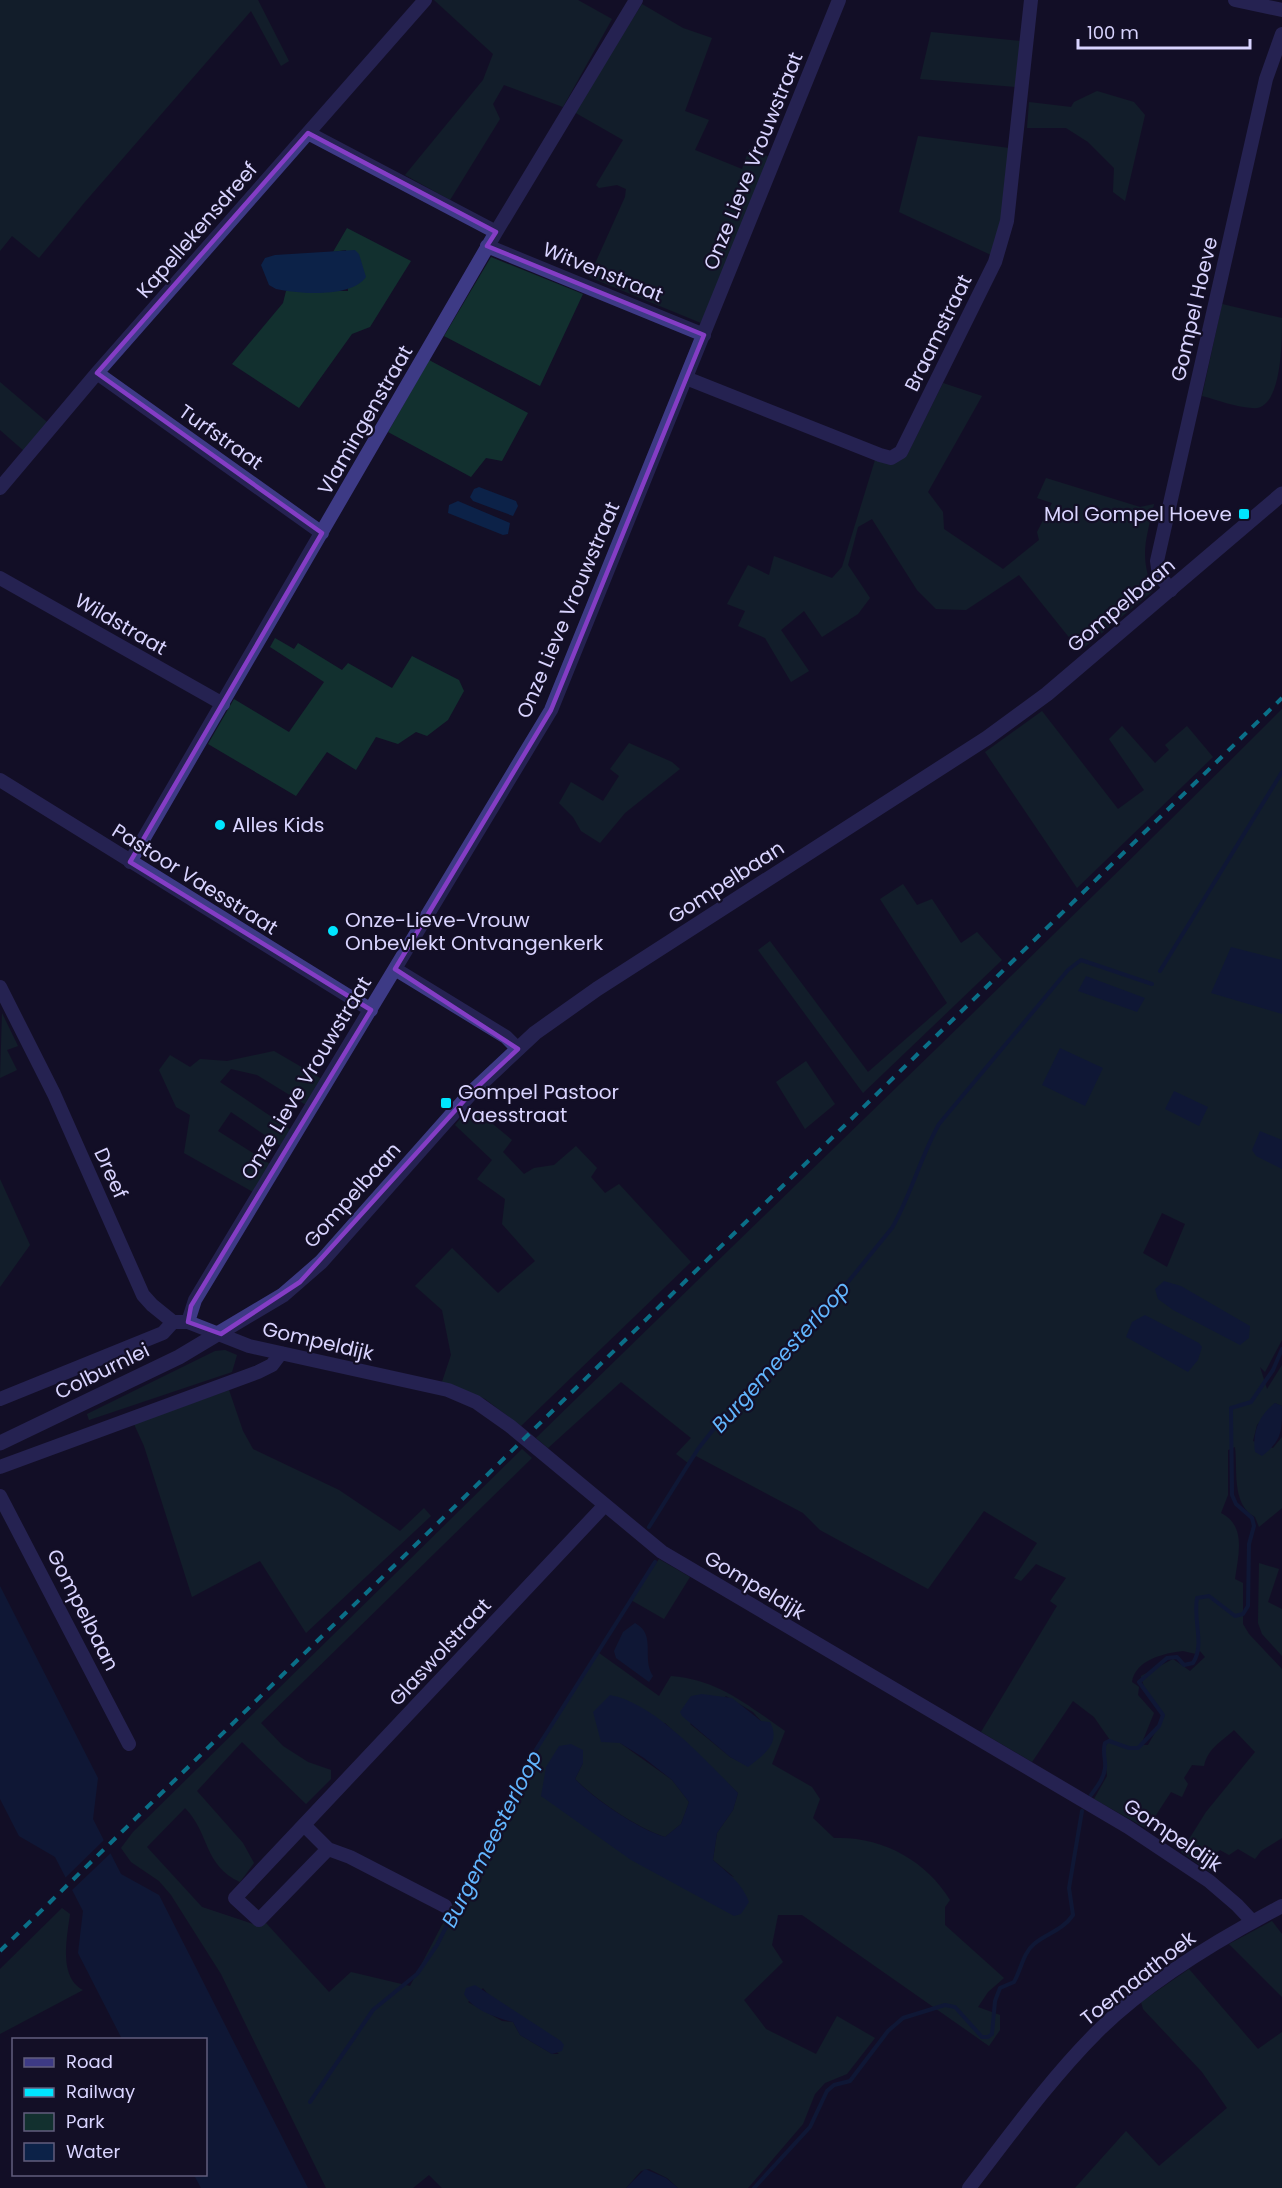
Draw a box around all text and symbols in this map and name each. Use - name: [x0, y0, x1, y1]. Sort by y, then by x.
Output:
- scale bar: [1078, 12, 1250, 50]
- text: 100 m: [1087, 20, 1139, 45]
- street label: Onze Lieve Vrouwstraat: [696, 48, 810, 274]
- street label: Kapellekensdreef: [130, 156, 264, 304]
- street label: Gompel Hoeve: [1164, 234, 1224, 384]
- street label: Witvenstraat: [539, 235, 667, 309]
- street label: Braamstraat: [898, 270, 978, 396]
- street label: Vlamingenstraat: [311, 340, 419, 500]
- street label: Turfstraat: [173, 398, 269, 476]
- street label: Onze Lieve Vrouwstraat: [510, 497, 626, 723]
- place label: Mol Gompel Hoeve: [1044, 500, 1232, 528]
- marker: Mol Gompel Hoeve: [1237, 507, 1251, 521]
- street label: Gompelbaan: [1061, 551, 1181, 659]
- street label: Wildstraat: [70, 586, 172, 662]
- place label: Alles Kids: [232, 811, 324, 839]
- street label: Pastoor Vaesstraat: [107, 817, 283, 941]
- marker: Alles Kids: [213, 818, 227, 832]
- street label: Gompelbaan: [663, 834, 789, 930]
- place label: Onze-Lieve-Vrouw Onbevlekt Ontvangenkerk: [345, 906, 604, 957]
- marker: Onze-Lieve-Vrouw Onbevlekt Ontvangenkerk: [326, 924, 340, 938]
- street label: Onze Lieve Vrouwstraat: [234, 971, 378, 1185]
- place label: Gompel Pastoor Vaesstraat: [458, 1078, 619, 1129]
- marker: Gompel Pastoor Vaesstraat: [439, 1096, 453, 1110]
- street label: Gompelbaan: [297, 1136, 407, 1254]
- street label: Dreef: [87, 1143, 135, 1203]
- water label: Burgemeesterloop: [705, 1275, 857, 1439]
- street label: Gompeldijk: [260, 1315, 377, 1368]
- street label: Colburnlei: [50, 1336, 154, 1406]
- street label: Gompelbaan: [40, 1544, 126, 1676]
- street label: Gompeldijk: [699, 1544, 811, 1627]
- street label: Glaswolstraat: [383, 1592, 497, 1712]
- water label: Burgemeesterloop: [434, 1745, 549, 1932]
- street label: Gompeldijk: [1118, 1792, 1228, 1879]
- street label: Toemaathoek: [1075, 1924, 1202, 2032]
- legend: [12, 2038, 207, 2176]
- text: Road: [66, 2049, 113, 2074]
- text: Railway: [66, 2079, 135, 2104]
- text: Park: [66, 2109, 105, 2134]
- text: Water: [66, 2139, 120, 2164]

